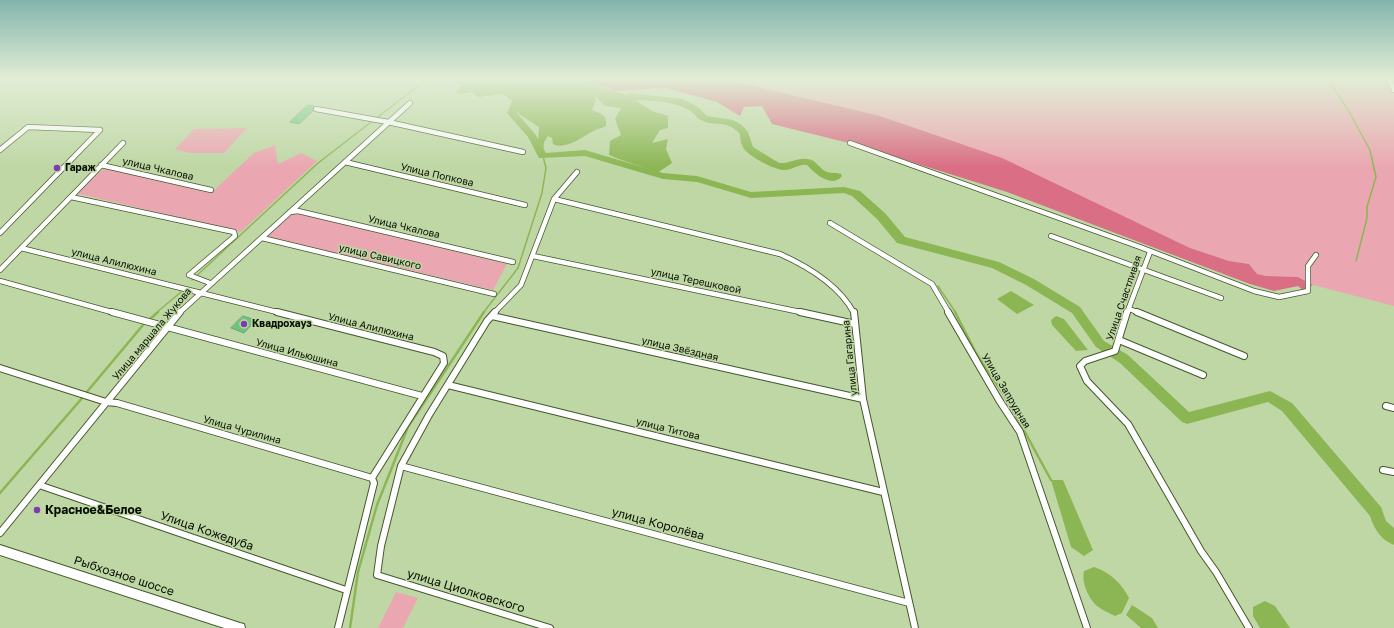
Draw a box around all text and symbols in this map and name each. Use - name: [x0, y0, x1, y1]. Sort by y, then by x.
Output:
- street label: улица Чкалова: [121, 155, 195, 183]
- street label: Улица Попкова: [399, 161, 475, 189]
- place label: Гараж: [65, 162, 96, 174]
- marker: Гараж: [52, 163, 62, 173]
- street label: Улица Чкалова: [367, 213, 441, 241]
- street label: улица Савицкого: [338, 242, 422, 272]
- street label: улица Алилюхина: [70, 246, 158, 278]
- street label: Улица Счастливая: [1104, 254, 1144, 342]
- street label: улица Терешковой: [650, 266, 742, 296]
- street label: Улица маршала Жукова: [110, 285, 194, 383]
- street label: Улица Алилюхина: [327, 311, 415, 343]
- place label: Квадрохауз: [252, 318, 312, 330]
- marker: Квадрохауз: [239, 319, 249, 329]
- street label: улица Гагарина: [840, 320, 860, 396]
- street label: улица Звёздная: [640, 334, 720, 364]
- street label: Улица Ильюшина: [255, 336, 339, 370]
- street label: Улица Запрудная: [979, 351, 1033, 431]
- street label: Улица Чурилина: [202, 413, 282, 447]
- street label: улица Титова: [635, 415, 701, 443]
- place label: Красное&Белое: [45, 503, 142, 517]
- marker: Красное&Белое: [32, 505, 42, 515]
- street label: улица Королёва: [610, 505, 706, 543]
- street label: Улица Кожедуба: [158, 508, 256, 554]
- street label: Рыбхозное шоссе: [72, 553, 176, 599]
- street label: улица Циолковского: [405, 566, 527, 616]

